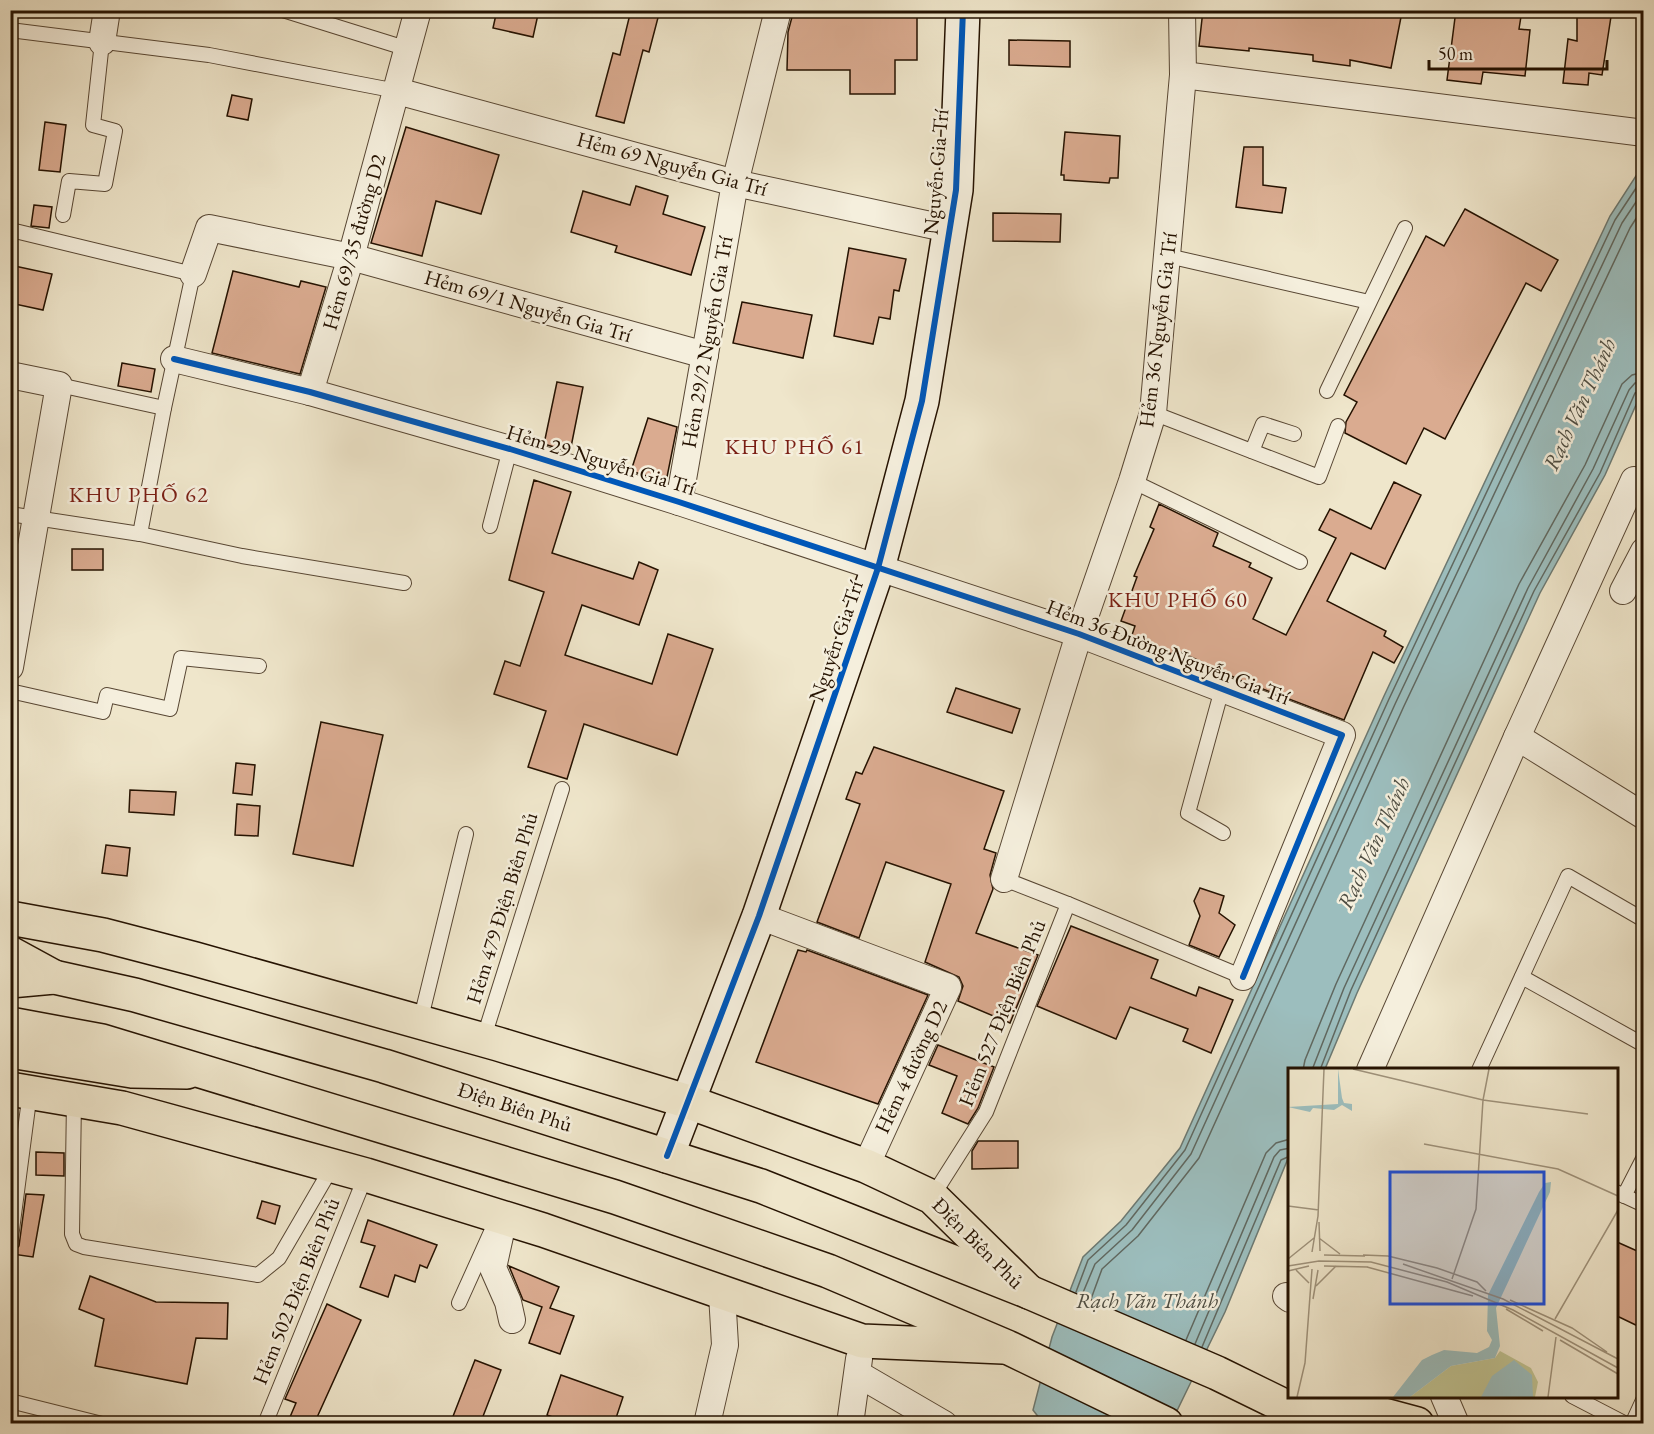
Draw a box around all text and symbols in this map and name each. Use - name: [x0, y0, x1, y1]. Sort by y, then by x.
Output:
- scale bar: [1429, 33, 1608, 71]
- text: 50 m: [1438, 42, 1473, 65]
- street label: Nguyễn Gia Trí: [917, 107, 955, 236]
- street label: Hẻm 69 Nguyễn Gia Trí: [574, 125, 771, 202]
- street label: Hẻm 69/35 đường D2: [315, 151, 392, 333]
- street label: Hẻm 36 Nguyễn Gia Trí: [1132, 230, 1183, 429]
- street label: Hẻm 29/2 Nguyễn Gia Trí: [675, 233, 739, 450]
- street label: Hẻm 69/1 Nguyễn Gia Trí: [421, 263, 636, 348]
- water label: Rạch Văn Thánh: [1536, 333, 1623, 475]
- street label: Hẻm 29 Nguyễn Gia Trí: [503, 418, 700, 501]
- district label: KHU PHỐ 61: [725, 432, 865, 461]
- district label: KHU PHỐ 62: [69, 480, 209, 509]
- street label: Nguyễn Gia Trí: [802, 576, 869, 705]
- district label: KHU PHỐ 60: [1108, 585, 1248, 614]
- street label: Hẻm 36 Đường Nguyễn Gia Trí: [1042, 593, 1295, 711]
- water label: Rạch Văn Thánh: [1330, 772, 1417, 914]
- street label: Hẻm 479 Điện Biên Phủ: [460, 809, 544, 1007]
- street label: Hẻm 527 Điện Biên Phủ: [952, 915, 1051, 1110]
- street label: Hẻm 4 đường D2: [868, 996, 953, 1137]
- inset map: [1288, 1068, 1618, 1398]
- street label: Điện Biên Phủ: [454, 1075, 576, 1138]
- street label: Điện Biên Phủ: [927, 1191, 1030, 1294]
- street label: Hẻm 502 Điện Biên Phủ: [246, 1193, 345, 1388]
- water label: Rạch Văn Thánh: [1076, 1286, 1218, 1315]

